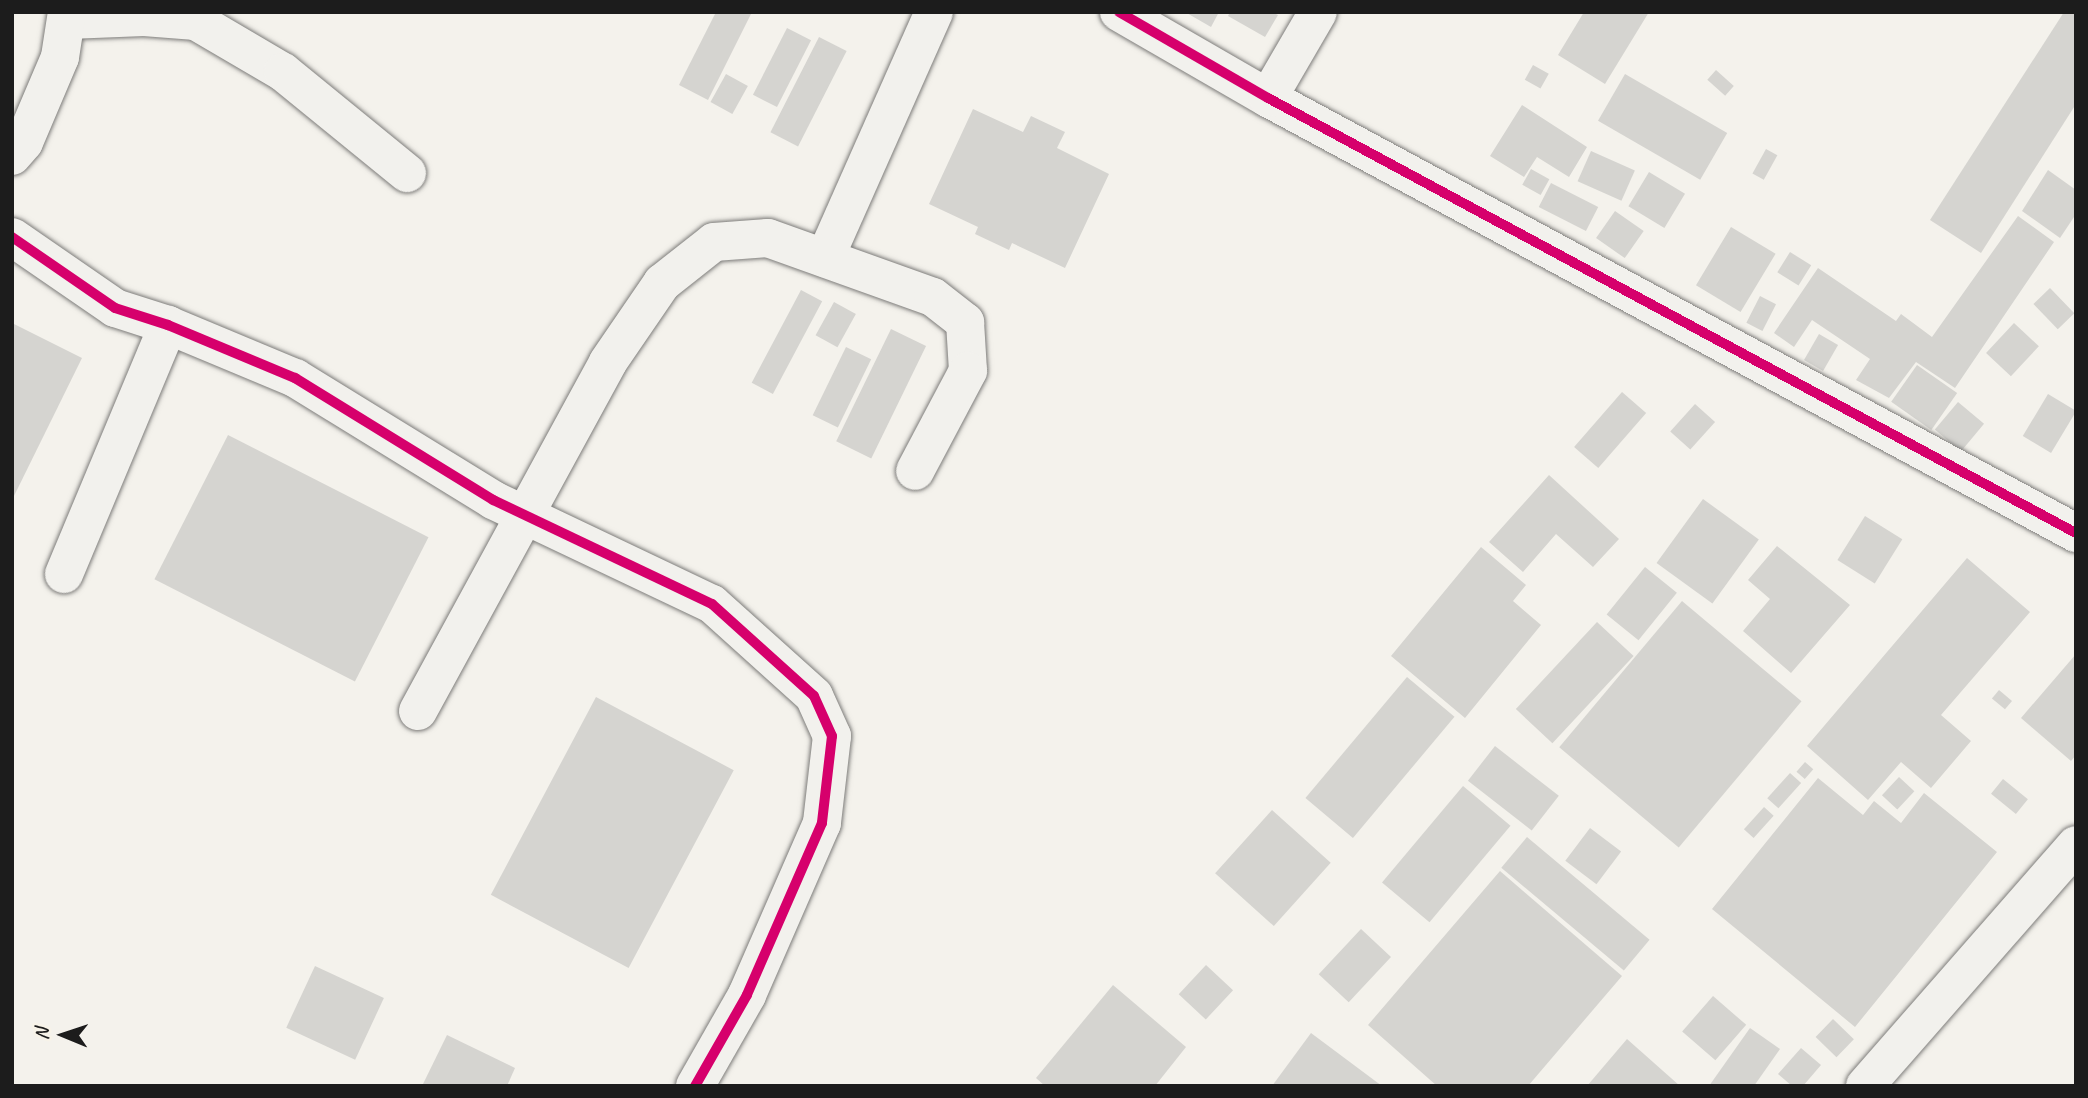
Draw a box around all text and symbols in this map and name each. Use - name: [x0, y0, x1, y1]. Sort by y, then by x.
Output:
- north arrow: [28, 1000, 98, 1070]
- text: N: [30, 1028, 54, 1041]

